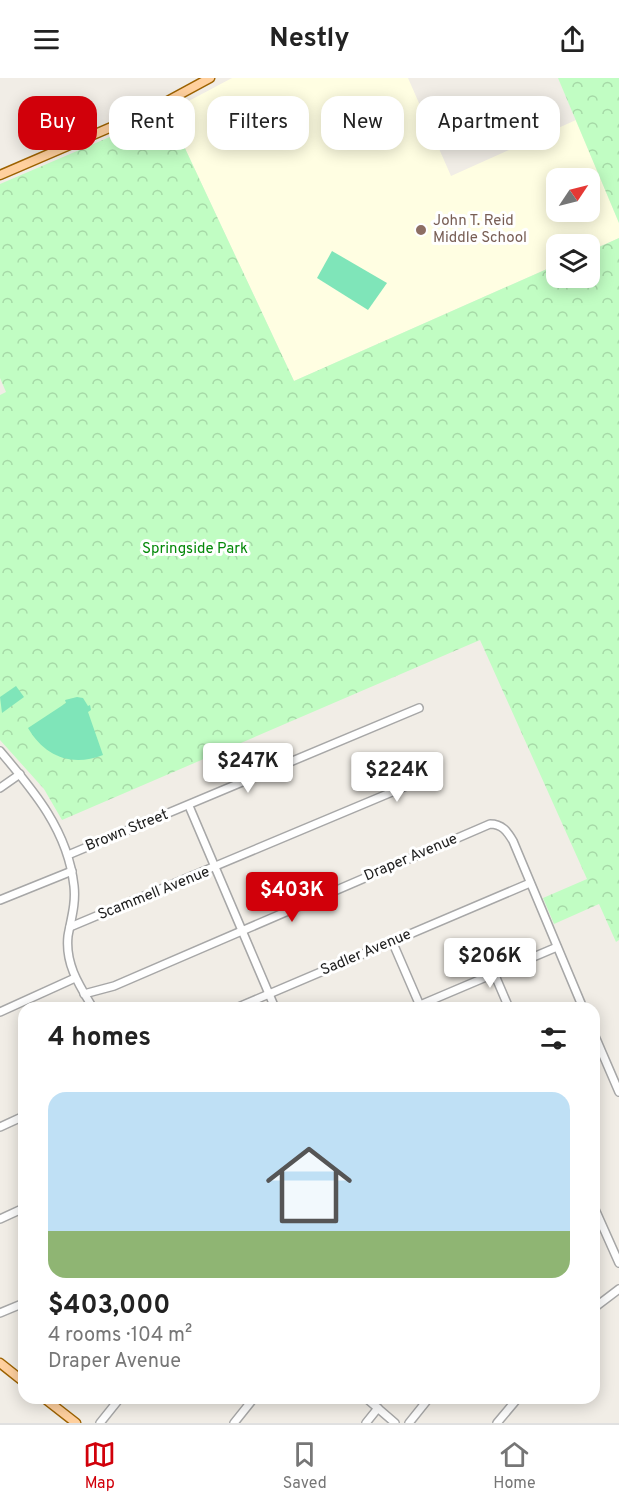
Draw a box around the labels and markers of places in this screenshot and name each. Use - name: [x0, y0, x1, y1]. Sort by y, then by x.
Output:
- place label: John T. Reid Middle School: [433, 212, 527, 248]
- marker: John T. Reid Middle School: [414, 223, 428, 237]
- pin: $247K: [206, 743, 290, 794]
- pin: $224K: [355, 752, 439, 803]
- pin: $403K: [250, 872, 334, 923]
- pin: $206K: [448, 938, 532, 989]

